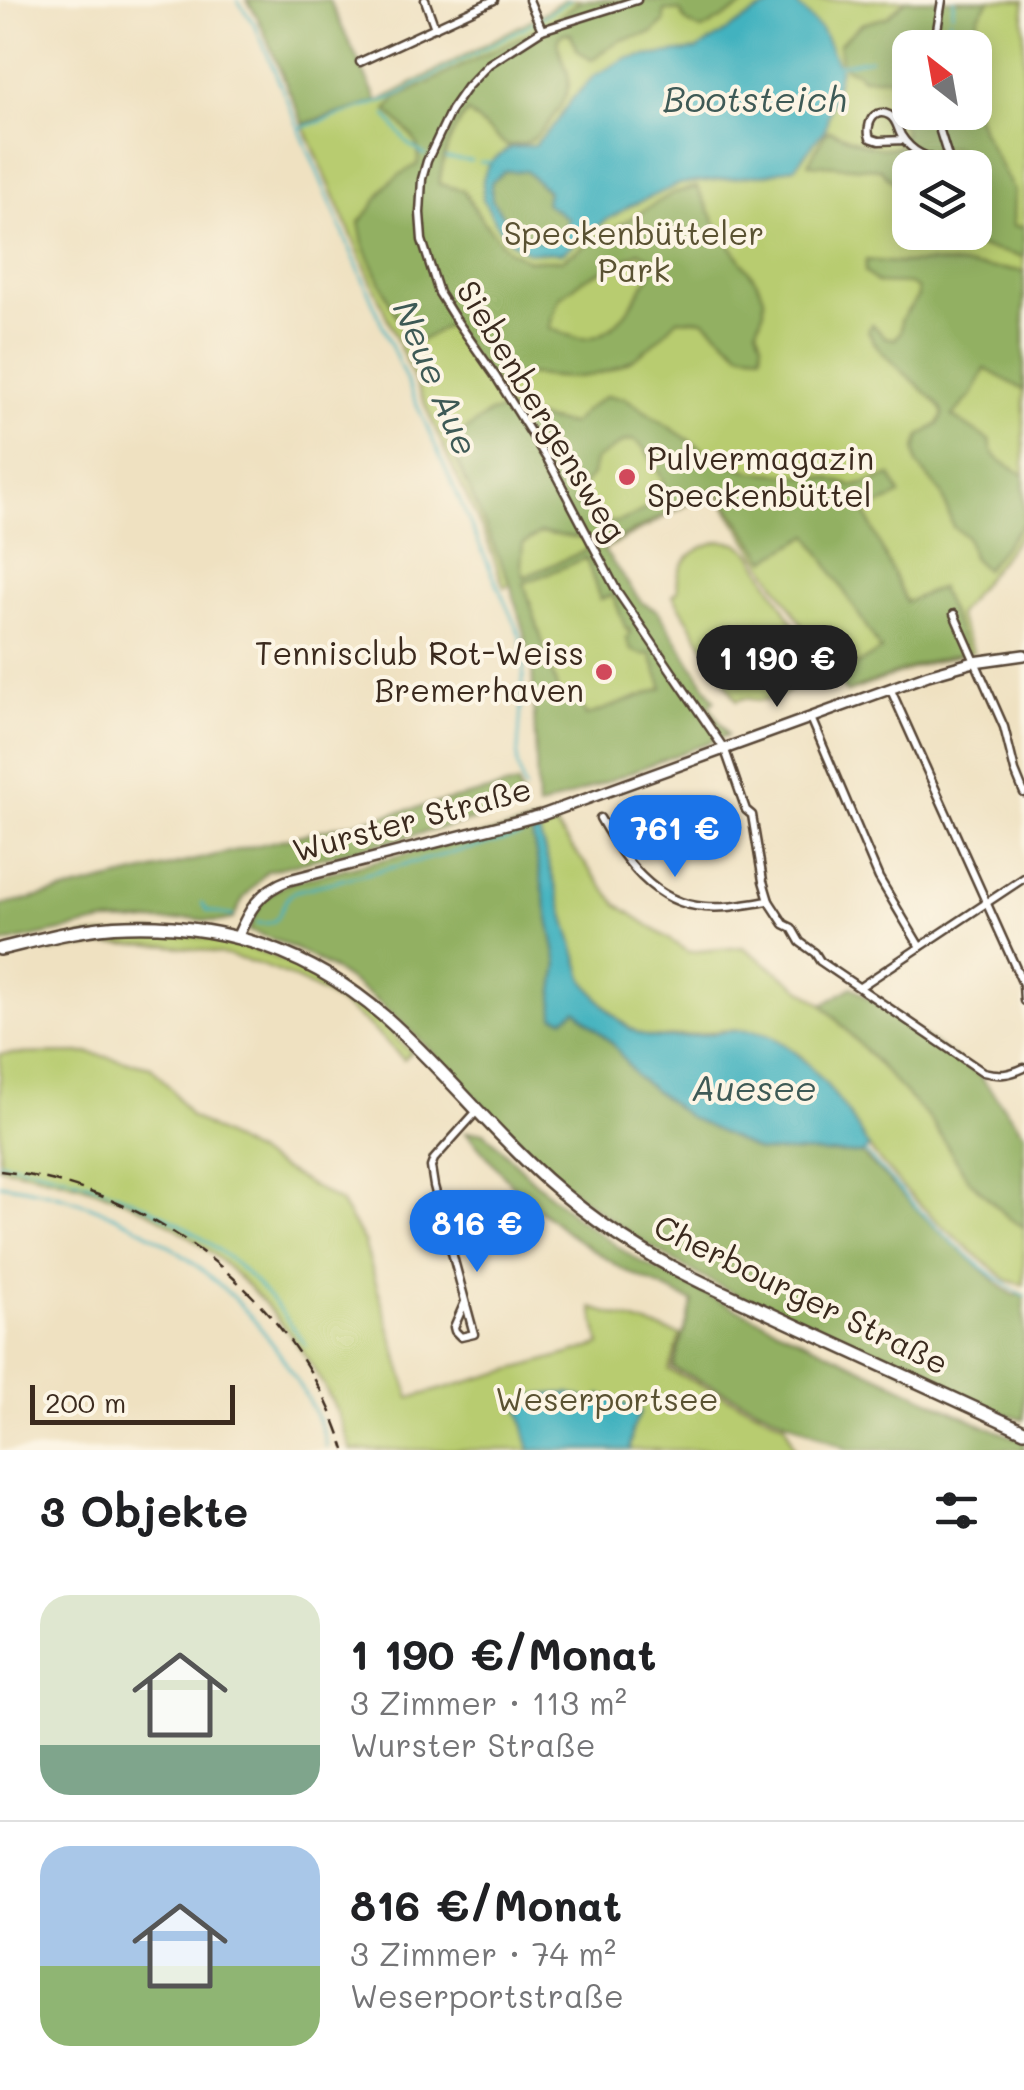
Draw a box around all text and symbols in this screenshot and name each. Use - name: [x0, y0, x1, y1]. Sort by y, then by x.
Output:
- north arrow: [892, 30, 992, 130]
- map controls: [892, 30, 992, 250]
- water label: Bootsteich: [663, 75, 847, 121]
- button: layers: [892, 150, 992, 250]
- park label: Speckenbütteler Park: [504, 211, 764, 290]
- street label: Siebenbergensweg: [448, 272, 637, 548]
- water label: Neue Aue: [384, 292, 490, 462]
- place label: Pulvermagazin Speckenbüttel: [647, 436, 874, 515]
- marker: Pulvermagazin Speckenbüttel: [616, 466, 638, 488]
- pin: 1 190 €: [685, 625, 869, 710]
- place label: Tennisclub Rot-Weiss Bremerhaven: [255, 631, 584, 710]
- text: 1 190 €: [718, 636, 836, 678]
- marker: Tennisclub Rot-Weiss Bremerhaven: [593, 661, 615, 683]
- street label: Wurster Straße: [287, 766, 536, 870]
- pin: 761 €: [605, 795, 745, 880]
- text: 761 €: [631, 806, 719, 848]
- water label: Auesee: [691, 1064, 817, 1110]
- pin: 816 €: [407, 1190, 547, 1275]
- text: 816 €: [432, 1201, 522, 1243]
- street label: Cherbourger Straße: [648, 1204, 956, 1383]
- park label: Weserportsee: [495, 1377, 719, 1419]
- scale bar: [30, 1380, 235, 1424]
- text: 200 m: [45, 1384, 126, 1420]
- text: 3 Objekte: [40, 1483, 248, 1538]
- icon: filters: [929, 1483, 984, 1538]
- text: 1 190 €/Monat: [350, 1626, 656, 1681]
- icon: home: [120, 1635, 240, 1755]
- text: 3 Zimmer · 113 m²: [350, 1681, 627, 1723]
- text: Wurster Straße: [350, 1723, 596, 1765]
- text: 816 €/Monat: [350, 1877, 622, 1932]
- icon: home: [120, 1886, 240, 2006]
- text: 3 Zimmer · 74 m²: [350, 1932, 616, 1974]
- text: Weserportstraße: [350, 1974, 624, 2016]

